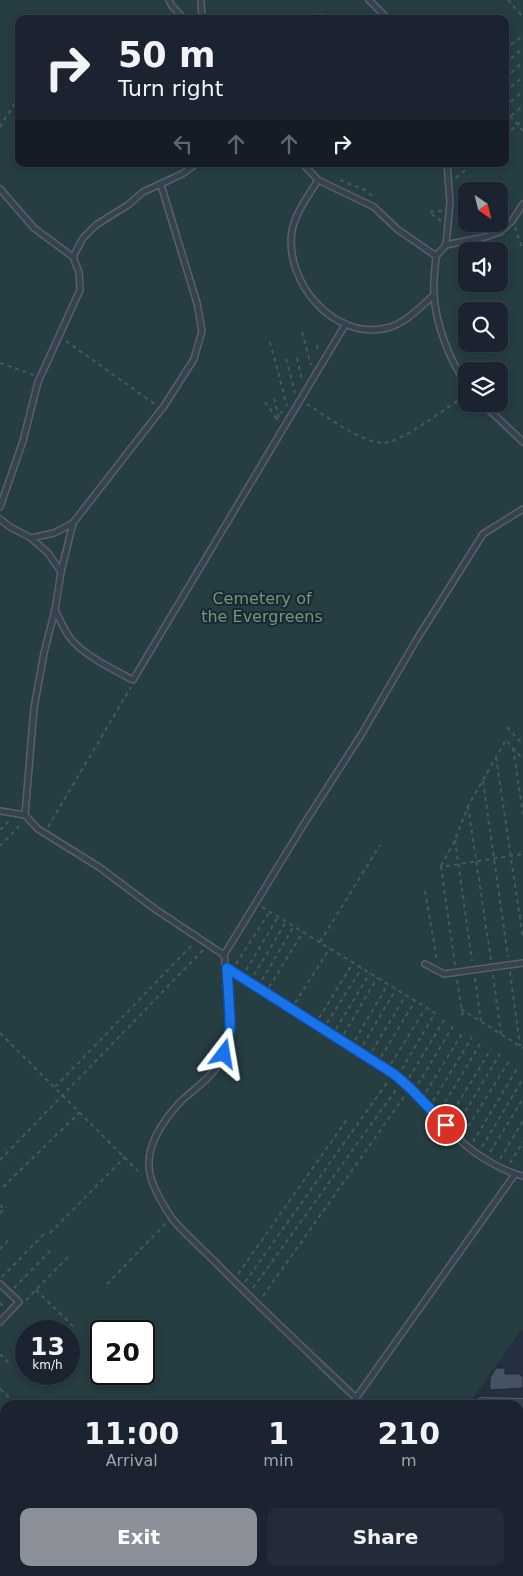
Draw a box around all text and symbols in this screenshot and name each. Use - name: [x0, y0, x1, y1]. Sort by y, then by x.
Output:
- icon: right: [35, 35, 100, 100]
- text: 50 m: [118, 35, 215, 75]
- text: Turn right: [118, 76, 223, 101]
- icon: left: [169, 130, 197, 158]
- icon: ahead: [222, 130, 250, 158]
- icon: ahead: [275, 130, 303, 158]
- icon: right: [328, 130, 356, 158]
- north arrow: [458, 182, 508, 232]
- map controls: [458, 182, 508, 412]
- button: sound: [458, 242, 508, 292]
- button: search: [458, 302, 508, 352]
- button: layers: [458, 362, 508, 412]
- park label: Cemetery of the Evergreens: [201, 589, 323, 626]
- position arrow: [197, 1027, 249, 1079]
- pin: [425, 1104, 467, 1146]
- icon: arrive: [432, 1111, 460, 1139]
- speed limit sign: 20: [90, 1320, 155, 1385]
- text: 13: [30, 1332, 65, 1361]
- text: km/h: [32, 1358, 63, 1372]
- text: 11:00: [84, 1416, 179, 1451]
- text: 1: [268, 1416, 289, 1451]
- text: 210: [377, 1416, 440, 1451]
- text: Arrival: [106, 1451, 158, 1470]
- text: min: [263, 1451, 294, 1470]
- text: m: [401, 1451, 417, 1470]
- button: Exit: [20, 1508, 257, 1566]
- button: Share: [267, 1508, 504, 1566]

